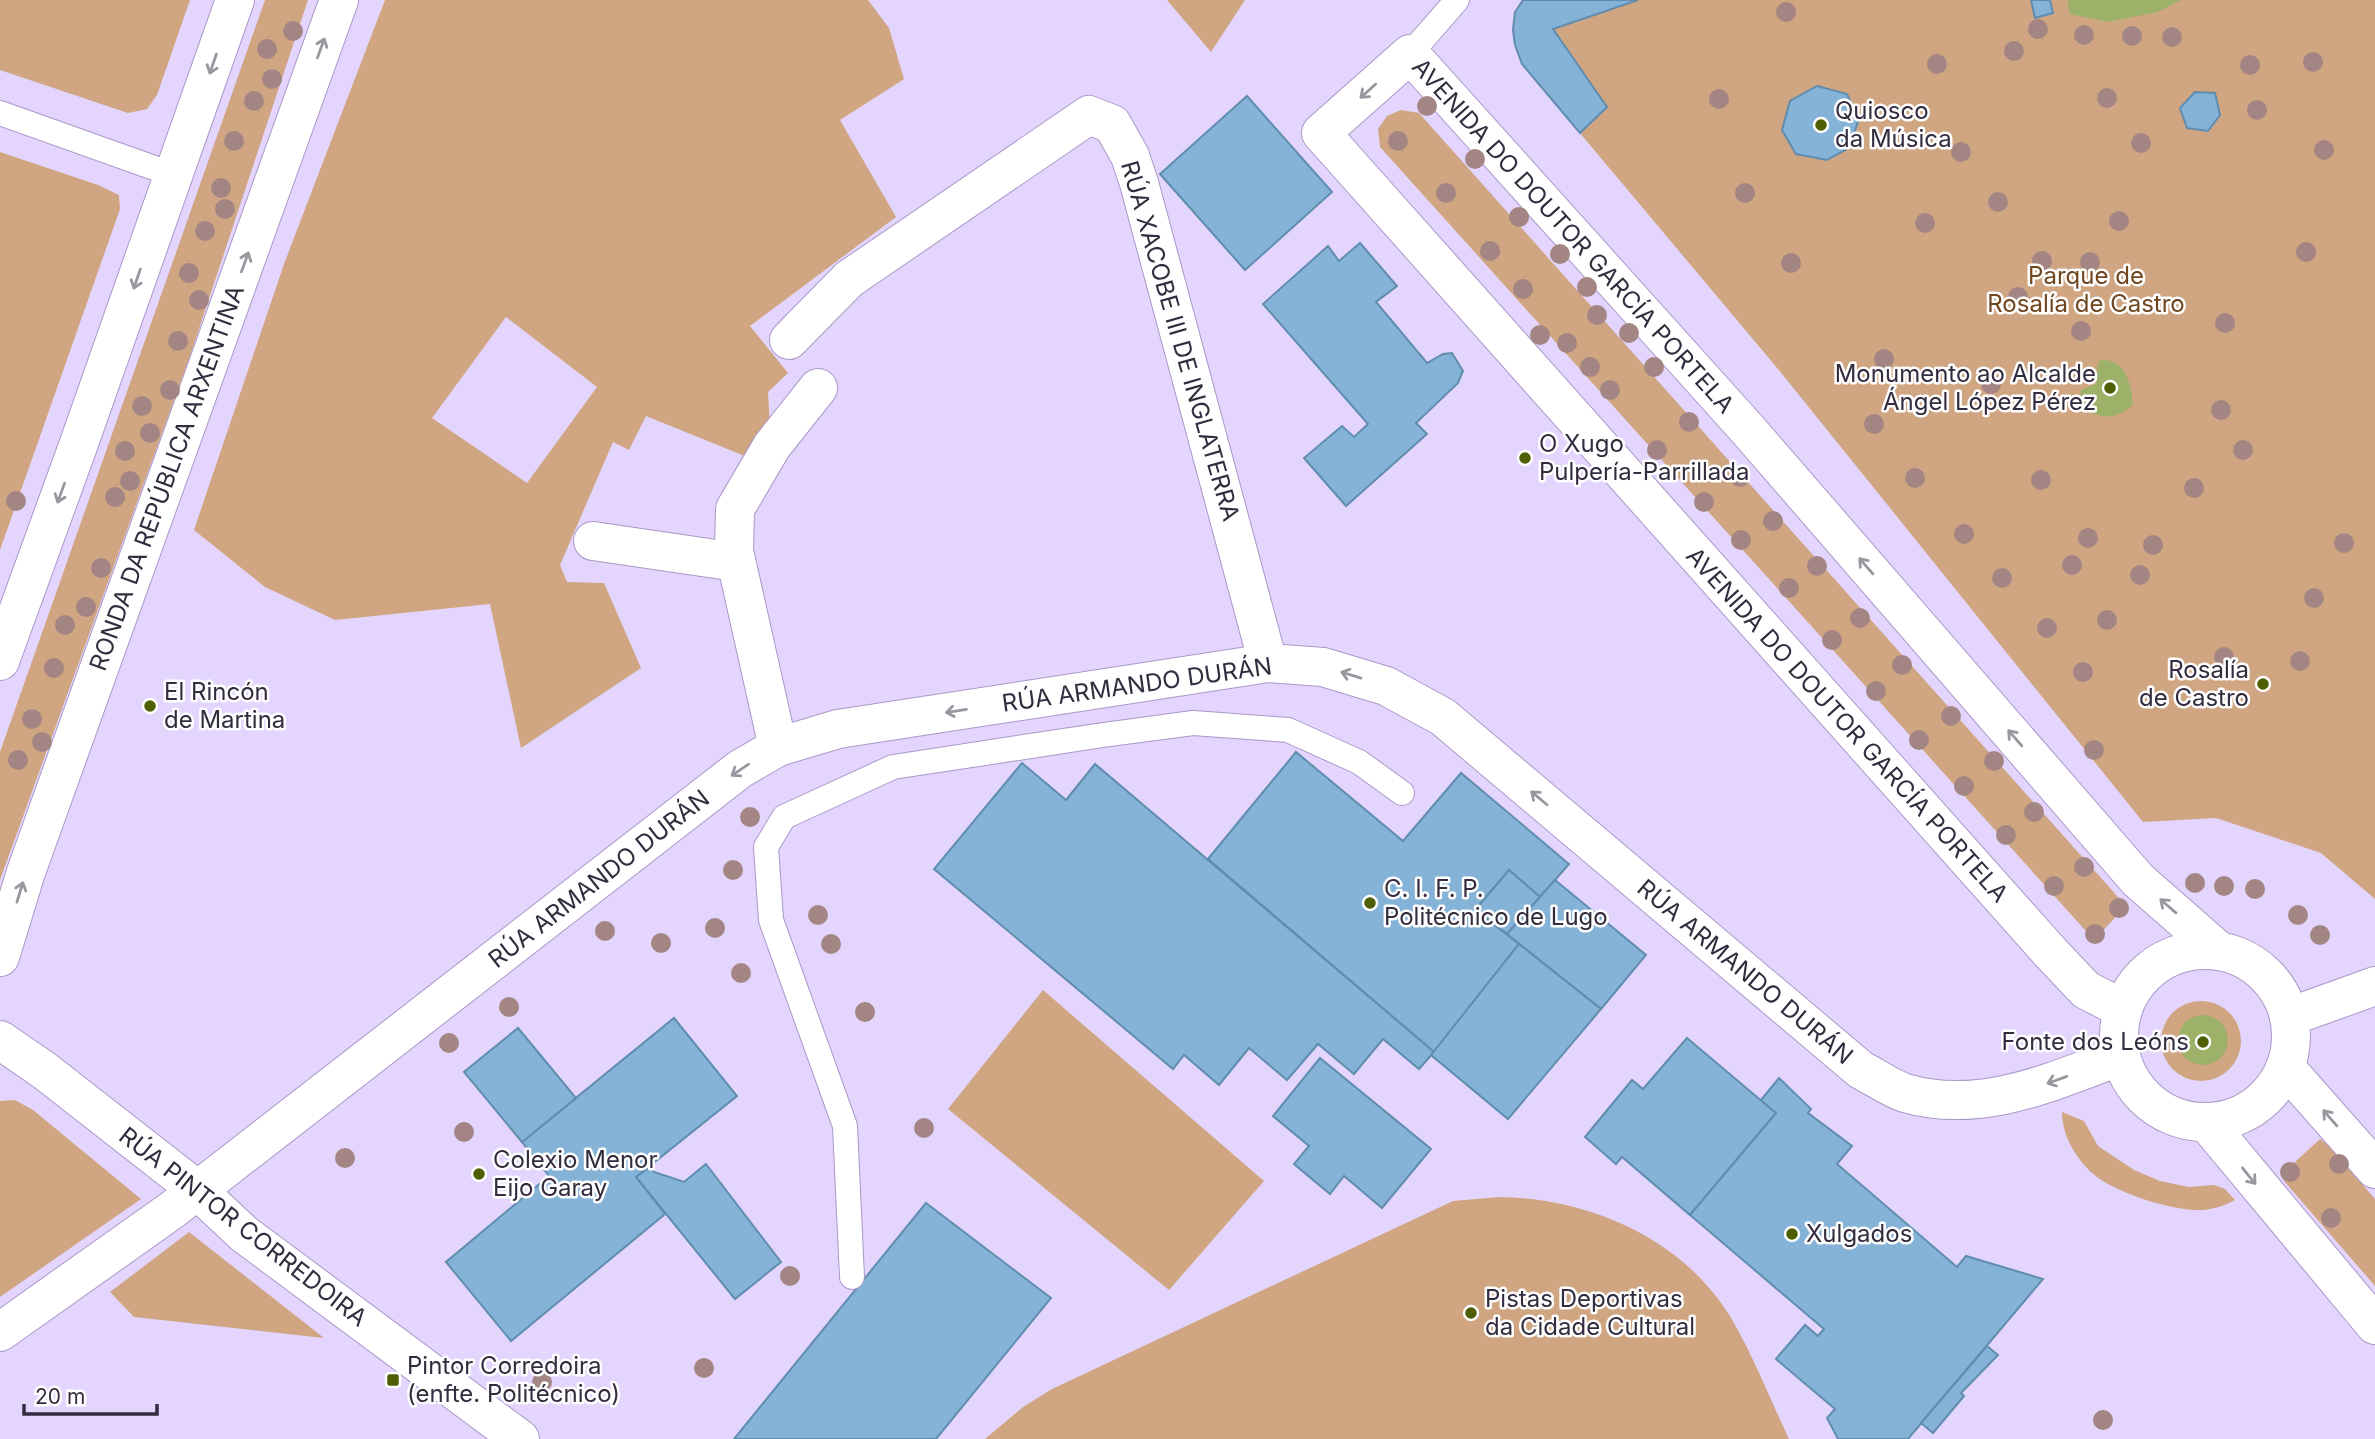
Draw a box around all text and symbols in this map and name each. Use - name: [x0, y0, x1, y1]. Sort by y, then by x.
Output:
- one-way arrow: [316, 38, 328, 60]
- street label: AVENIDA DO DOUTOR GARCÍA PORTELA: [1406, 52, 1741, 419]
- one-way arrow: [206, 53, 218, 75]
- one-way arrow: [1359, 83, 1377, 99]
- place label: Quiosco da Música: [1835, 96, 1952, 153]
- marker: Quiosco da Música: [1813, 117, 1829, 133]
- street label: RÚA XACOBE III DE INGLATERRA: [1115, 157, 1247, 524]
- one-way arrow: [239, 252, 252, 274]
- park label: Parque de Rosalía de Castro: [1987, 261, 2185, 318]
- one-way arrow: [130, 268, 143, 290]
- street label: RONDA DA REPÚBLICA ARXENTINA: [82, 281, 250, 675]
- place label: Monumento ao Alcalde Ángel López Pérez: [1835, 359, 2096, 416]
- marker: Monumento ao Alcalde Ángel López Pérez: [2102, 380, 2118, 396]
- place label: O Xugo Pulpería-Parrillada: [1539, 429, 1749, 486]
- marker: O Xugo Pulpería-Parrillada: [1517, 450, 1533, 466]
- one-way arrow: [54, 482, 66, 504]
- street label: AVENIDA DO DOUTOR GARCÍA PORTELA: [1680, 541, 2015, 908]
- one-way arrow: [1858, 558, 1874, 576]
- street label: RÚA ARMANDO DURÁN: [1000, 650, 1274, 718]
- place label: Rosalía de Castro: [2139, 655, 2249, 712]
- one-way arrow: [1340, 668, 1362, 681]
- marker: Rosalía de Castro: [2255, 676, 2271, 692]
- place label: El Rincón de Martina: [164, 677, 285, 734]
- marker: El Rincón de Martina: [142, 698, 158, 714]
- one-way arrow: [946, 704, 968, 717]
- one-way arrow: [2007, 730, 2023, 748]
- one-way arrow: [731, 763, 750, 777]
- street label: RÚA ARMANDO DURÁN: [482, 783, 715, 974]
- one-way arrow: [1530, 790, 1548, 806]
- street label: RÚA ARMANDO DURÁN: [1632, 872, 1860, 1070]
- place label: C. I. F. P. Politécnico de Lugo: [1384, 874, 1608, 931]
- one-way arrow: [14, 881, 27, 903]
- marker: C. I. F. P. Politécnico de Lugo: [1362, 895, 1378, 911]
- one-way arrow: [2159, 898, 2177, 914]
- place label: Fonte dos Leóns: [2002, 1027, 2189, 1056]
- marker: Fonte dos Leóns: [2195, 1034, 2211, 1050]
- one-way arrow: [2046, 1074, 2068, 1087]
- one-way arrow: [2322, 1109, 2338, 1127]
- street label: RÚA PINTOR CORREDOIRA: [114, 1120, 374, 1332]
- place label: Colexio Menor Eijo Garay: [493, 1145, 658, 1202]
- marker: Colexio Menor Eijo Garay: [471, 1166, 487, 1182]
- one-way arrow: [2242, 1166, 2257, 1184]
- place label: Xulgados: [1806, 1219, 1912, 1248]
- marker: Xulgados: [1784, 1226, 1800, 1242]
- place label: Pistas Deportivas da Cidade Cultural: [1485, 1284, 1695, 1341]
- marker: Pistas Deportivas da Cidade Cultural: [1463, 1305, 1479, 1321]
- place label: Pintor Corredoira (enfte. Politécnico): [407, 1351, 620, 1408]
- scale bar: [24, 1372, 158, 1416]
- marker: Pintor Corredoira (enfte. Politécnico): [385, 1372, 401, 1388]
- text: 20 m: [35, 1384, 85, 1409]

